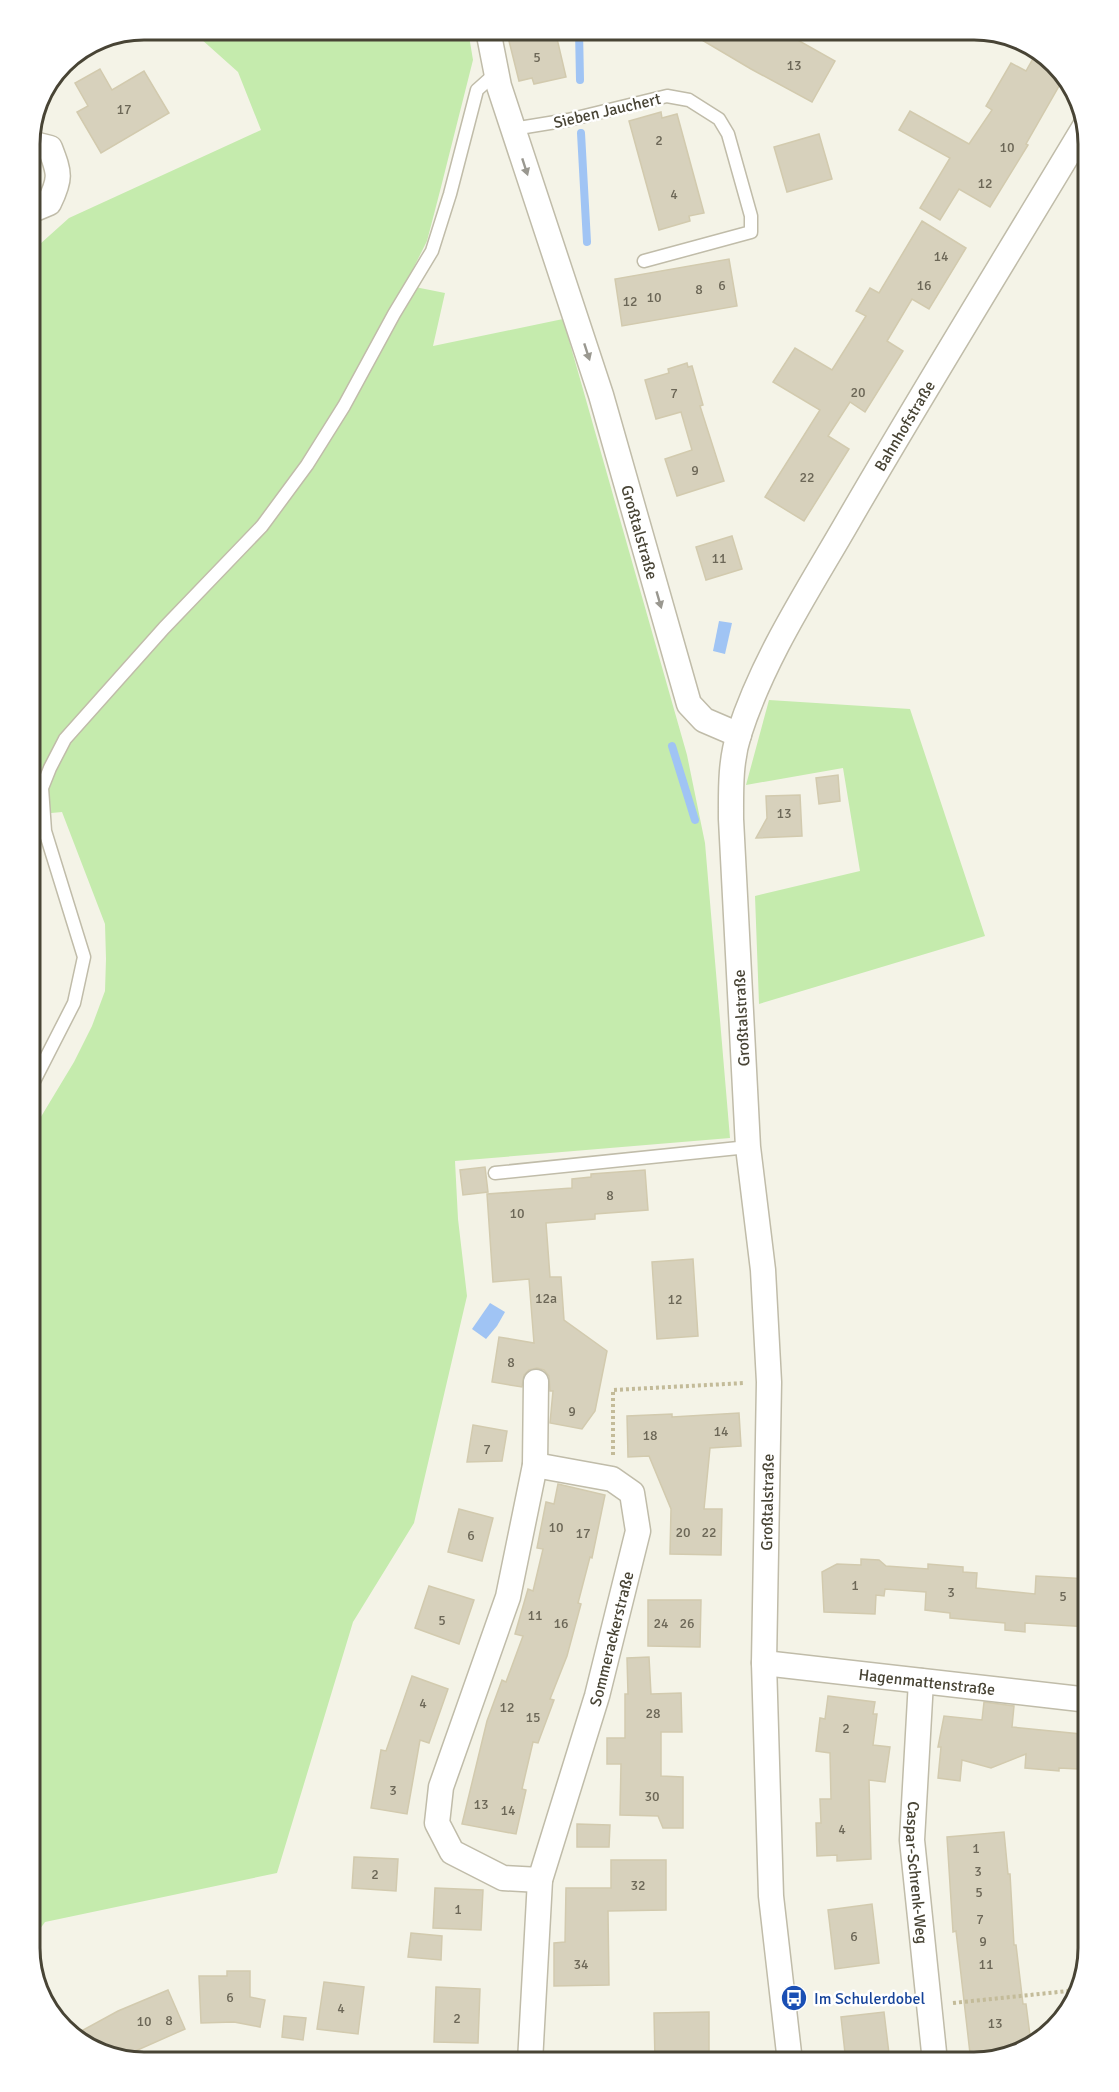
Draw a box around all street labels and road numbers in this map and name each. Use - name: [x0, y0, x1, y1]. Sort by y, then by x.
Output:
- street label: Sieben Jauchert: [552, 89, 663, 133]
- street label: Bahnhofstraße: [870, 377, 940, 475]
- street label: Großtalstraße: [616, 483, 662, 582]
- street label: Großtalstraße: [729, 969, 755, 1067]
- street label: Großtalstraße: [757, 1454, 779, 1551]
- street label: Sommerackerstraße: [585, 1569, 639, 1709]
- street label: Hagenmattenstraße: [858, 1665, 996, 1700]
- street label: Caspar-Schrenk-Weg: [901, 1801, 932, 1945]

